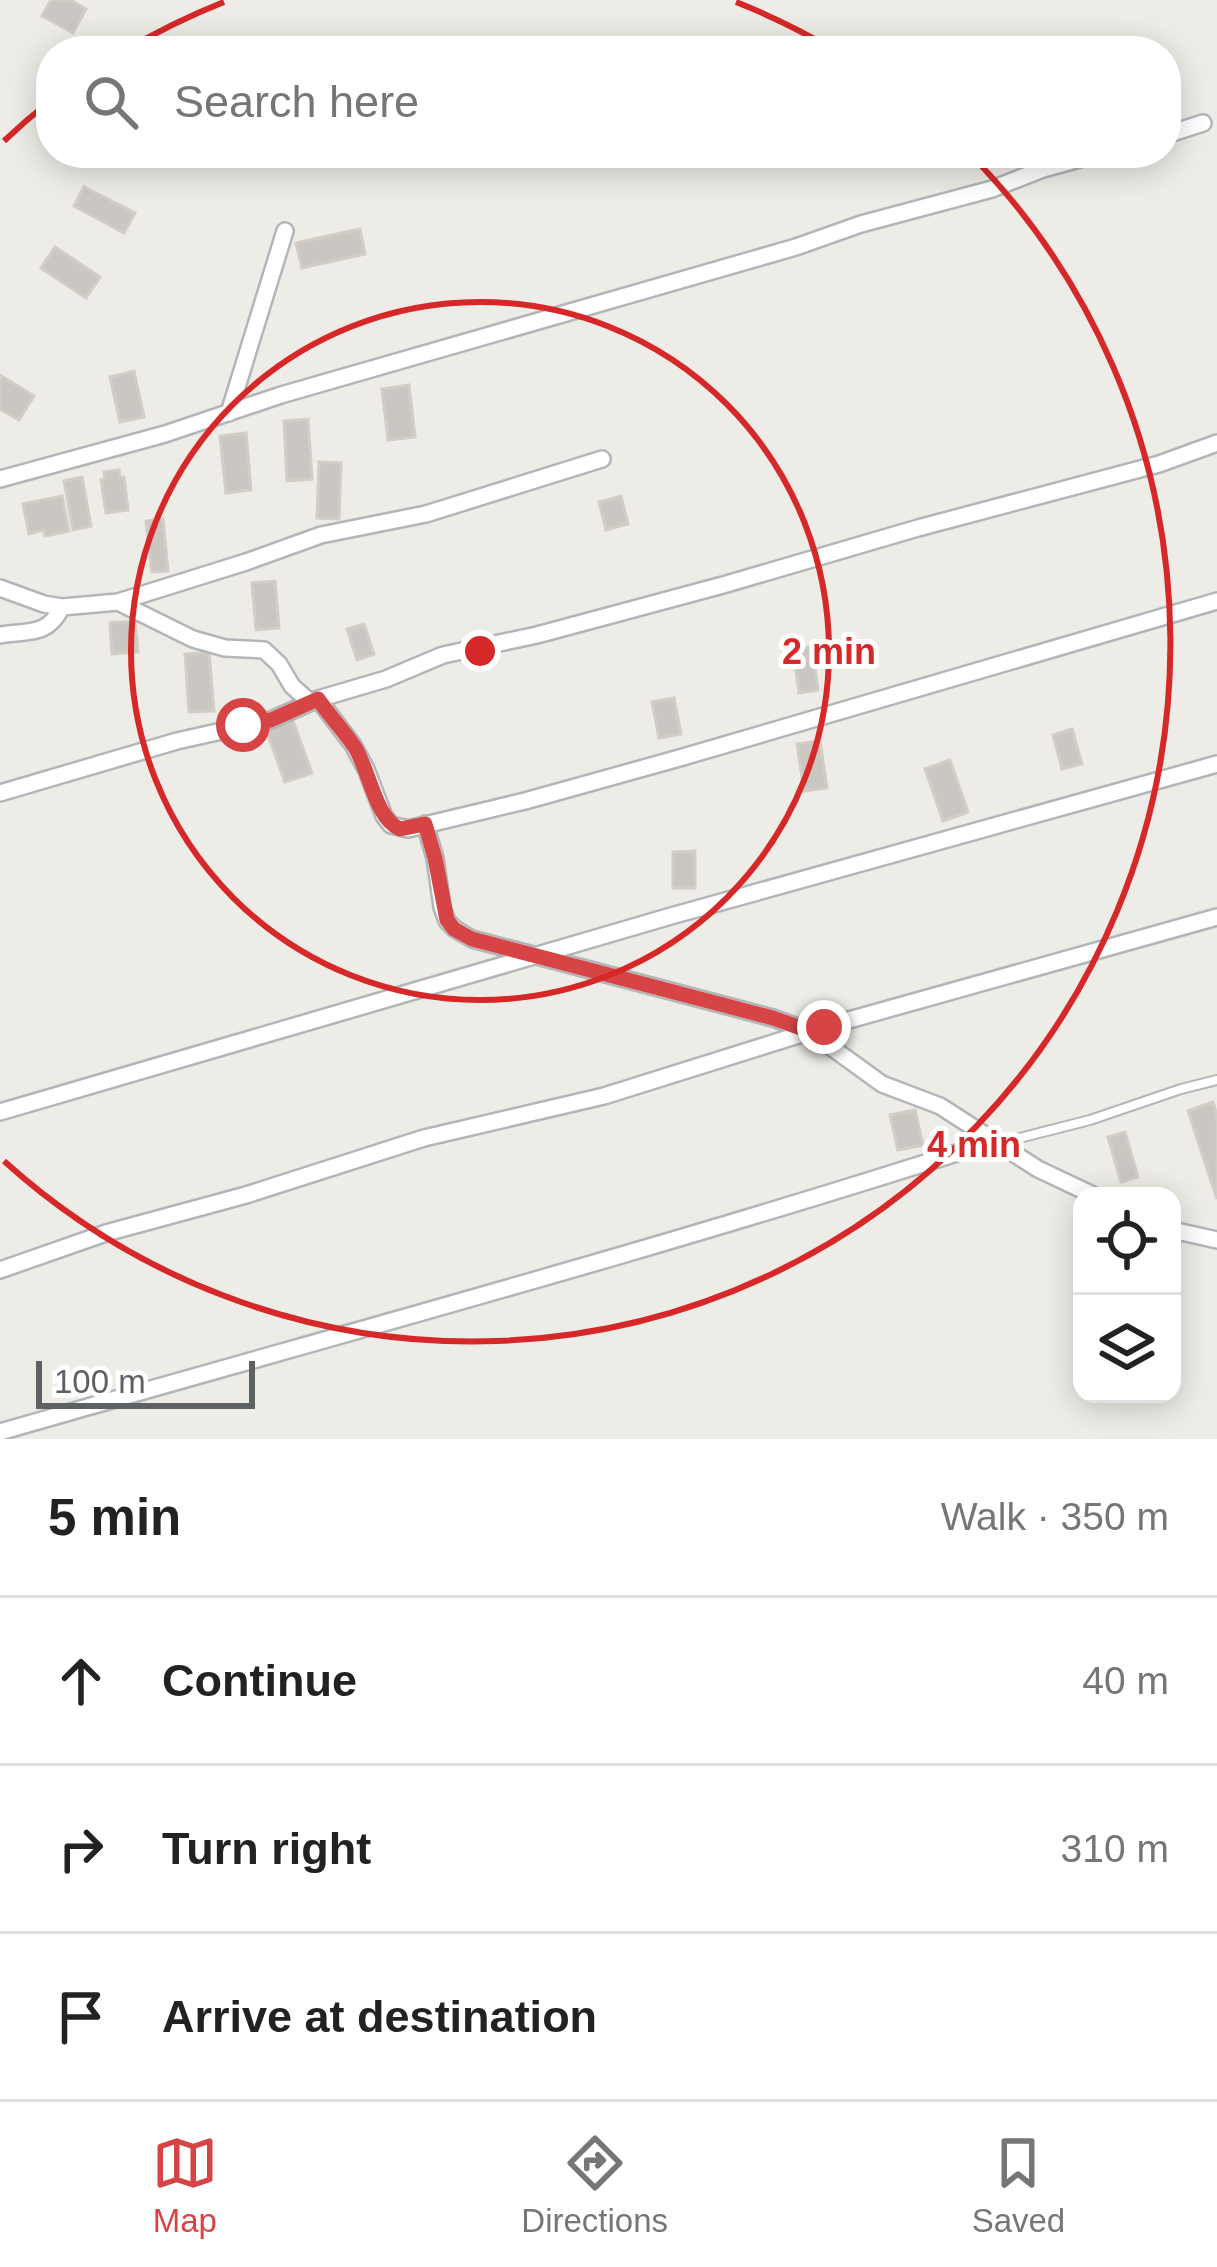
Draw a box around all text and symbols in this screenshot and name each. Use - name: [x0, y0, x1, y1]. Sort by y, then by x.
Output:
- search box: [36, 36, 1181, 168]
- icon: search: [78, 69, 144, 135]
- text: Search here: [174, 76, 419, 127]
- centre of rings: [459, 630, 501, 672]
- text: 2 min: [782, 631, 876, 672]
- route start: [216, 698, 270, 752]
- route end: [797, 1000, 851, 1054]
- text: 4 min: [927, 1124, 1021, 1165]
- map controls: [1073, 1187, 1181, 1403]
- button: locate: [1073, 1187, 1181, 1295]
- button: layers: [1073, 1295, 1181, 1403]
- scale bar: [36, 1355, 255, 1408]
- text: 100 m: [54, 1363, 146, 1400]
- text: 5 min: [48, 1489, 181, 1546]
- text: Walk · 350 m: [941, 1495, 1169, 1538]
- icon: ahead: [48, 1648, 114, 1714]
- text: Continue: [162, 1655, 357, 1706]
- text: 40 m: [1082, 1659, 1169, 1702]
- icon: right: [48, 1816, 114, 1882]
- text: Turn right: [162, 1823, 371, 1874]
- text: 310 m: [1061, 1827, 1169, 1870]
- icon: arrive: [48, 1984, 114, 2050]
- text: Arrive at destination: [162, 1991, 597, 2042]
- tab: Map: [152, 2130, 218, 2240]
- tab: Directions: [521, 2130, 668, 2240]
- tab: Saved: [972, 2130, 1065, 2240]

